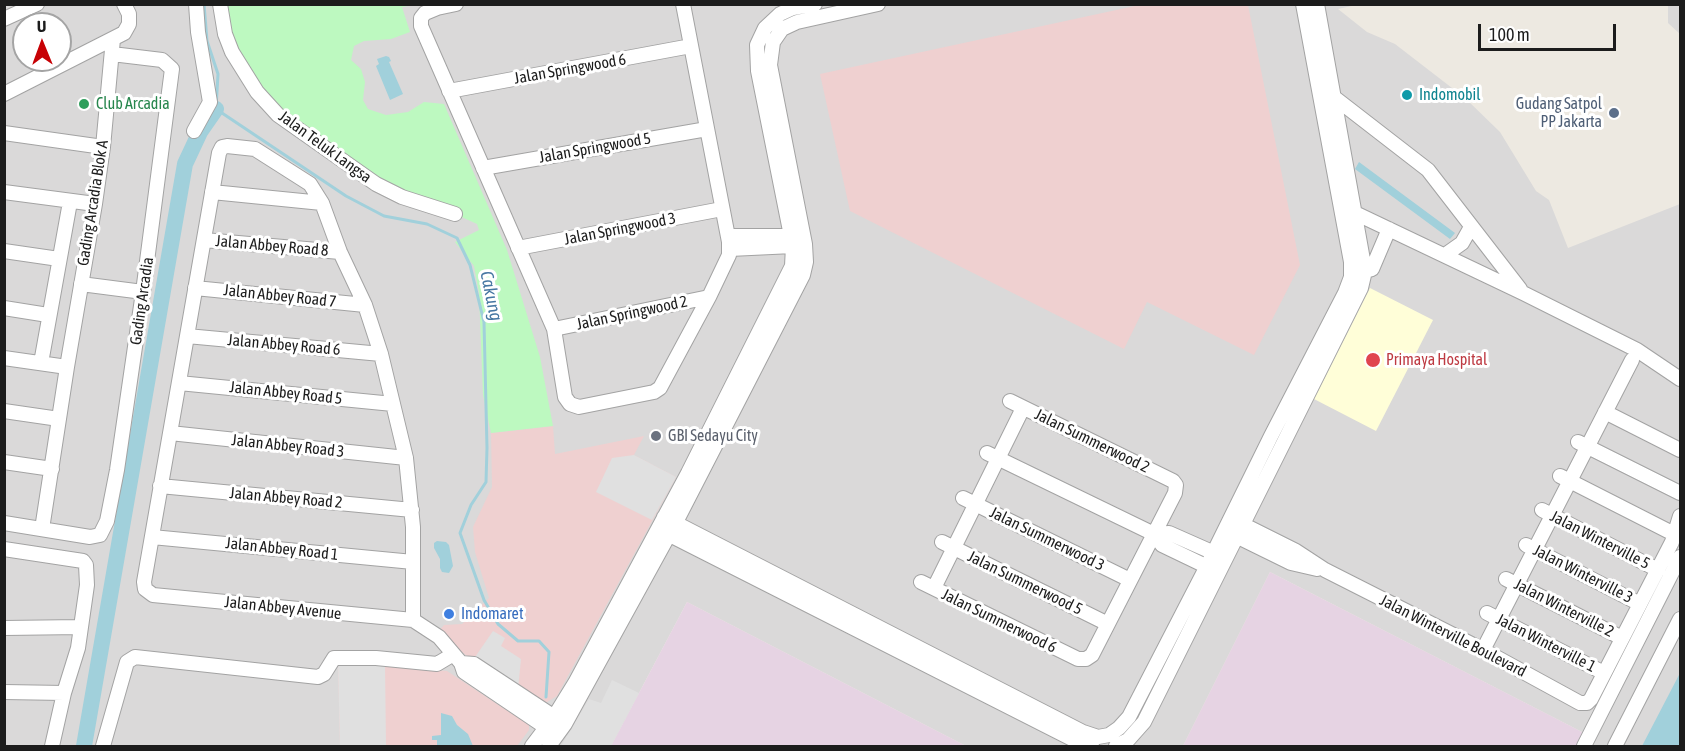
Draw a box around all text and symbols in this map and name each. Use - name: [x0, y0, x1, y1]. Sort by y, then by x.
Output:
- north arrow: [12, 12, 72, 72]
- scale bar: [1481, 12, 1619, 50]
- text: U: [37, 17, 47, 35]
- text: 100 m: [1489, 24, 1530, 45]
- street label: Jalan Springwood 6: [513, 50, 627, 88]
- place label: Indomobil: [1419, 85, 1480, 105]
- marker: Indomobil: [1400, 88, 1414, 102]
- place label: Club Arcadia: [96, 94, 170, 114]
- place label: Gudang Satpol PP Jakarta: [1516, 94, 1602, 132]
- marker: Club Arcadia: [77, 97, 91, 111]
- marker: Gudang Satpol PP Jakarta: [1607, 106, 1621, 120]
- street label: Jalan Teluk Langsa: [275, 107, 375, 187]
- street label: Jalan Springwood 5: [538, 129, 652, 167]
- street label: Gading Arcadia Blok A: [74, 139, 112, 267]
- street label: Jalan Springwood 3: [563, 209, 677, 249]
- street label: Jalan Abbey Road 8: [215, 231, 329, 261]
- street label: Gading Arcadia: [126, 256, 158, 346]
- water label: Cakung: [475, 269, 507, 323]
- street label: Jalan Abbey Road 7: [223, 281, 337, 311]
- street label: Jalan Springwood 2: [575, 292, 689, 334]
- street label: Jalan Abbey Road 6: [227, 330, 341, 360]
- place label: Primaya Hospital: [1386, 350, 1487, 370]
- marker: Primaya Hospital: [1364, 351, 1382, 369]
- street label: Jalan Abbey Road 5: [229, 378, 343, 408]
- street label: Jalan Summerwood 2: [1031, 405, 1153, 477]
- place label: GBI Sedayu City: [668, 426, 758, 446]
- marker: GBI Sedayu City: [649, 429, 663, 443]
- street label: Jalan Abbey Road 3: [231, 431, 345, 461]
- street label: Jalan Abbey Road 2: [229, 483, 343, 513]
- street label: Jalan Summerwood 3: [986, 503, 1108, 575]
- street label: Jalan Winterville 5: [1547, 507, 1653, 573]
- street label: Jalan Abbey Road 1: [225, 534, 339, 564]
- street label: Jalan Winterville 3: [1530, 541, 1636, 607]
- street label: Jalan Summerwood 5: [964, 547, 1086, 619]
- street label: Jalan Winterville 2: [1511, 575, 1617, 641]
- street label: Jalan Summerwood 6: [938, 585, 1060, 657]
- street label: Jalan Winterville Boulevard: [1377, 591, 1529, 681]
- street label: Jalan Abbey Avenue: [224, 592, 342, 624]
- place label: Indomaret: [461, 604, 523, 624]
- marker: Indomaret: [442, 607, 456, 621]
- street label: Jalan Winterville 1: [1493, 610, 1599, 676]

